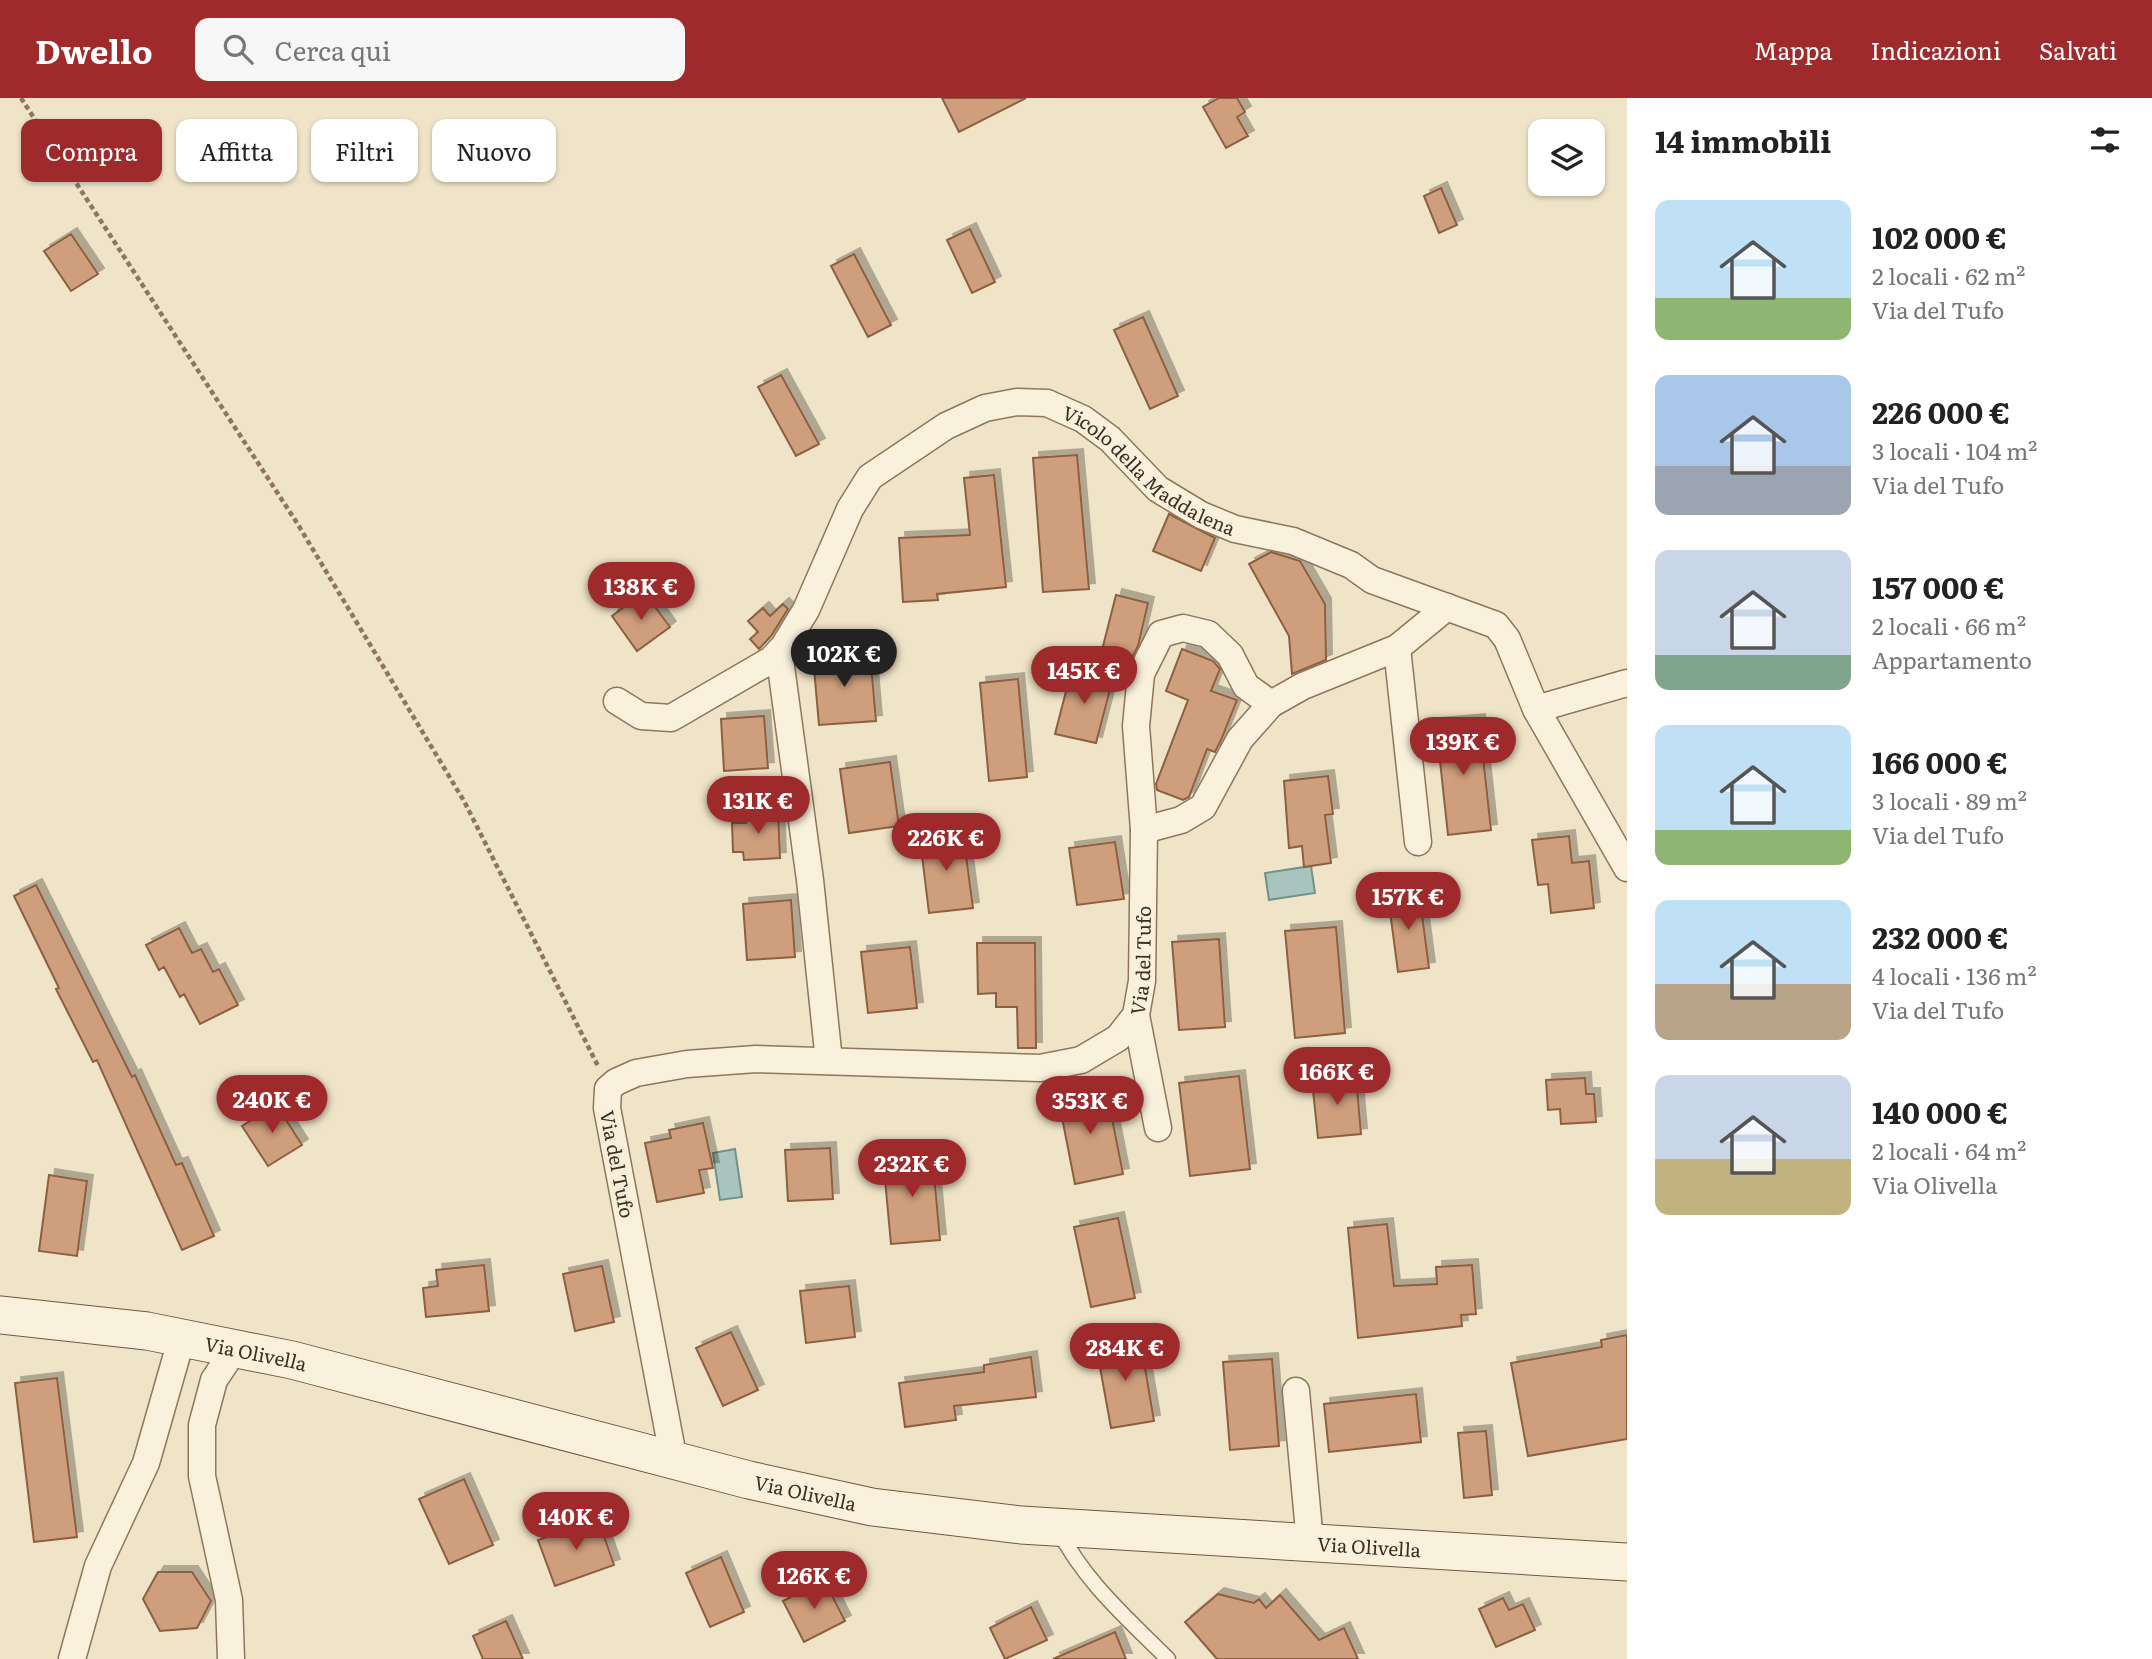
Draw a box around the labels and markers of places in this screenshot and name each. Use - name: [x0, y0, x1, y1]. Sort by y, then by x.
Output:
- pin: 138K €: [584, 562, 698, 622]
- pin: 102K €: [787, 630, 901, 689]
- pin: 145K €: [1027, 646, 1141, 706]
- pin: 139K €: [1406, 718, 1520, 777]
- pin: 131K €: [701, 776, 815, 836]
- pin: 226K €: [889, 814, 1003, 873]
- pin: 157K €: [1351, 872, 1465, 932]
- pin: 166K €: [1280, 1048, 1394, 1107]
- pin: 240K €: [215, 1076, 329, 1135]
- pin: 353K €: [1033, 1076, 1147, 1136]
- pin: 232K €: [855, 1140, 969, 1199]
- pin: 284K €: [1068, 1324, 1182, 1383]
- pin: 140K €: [519, 1492, 633, 1552]
- pin: 126K €: [757, 1552, 871, 1611]

